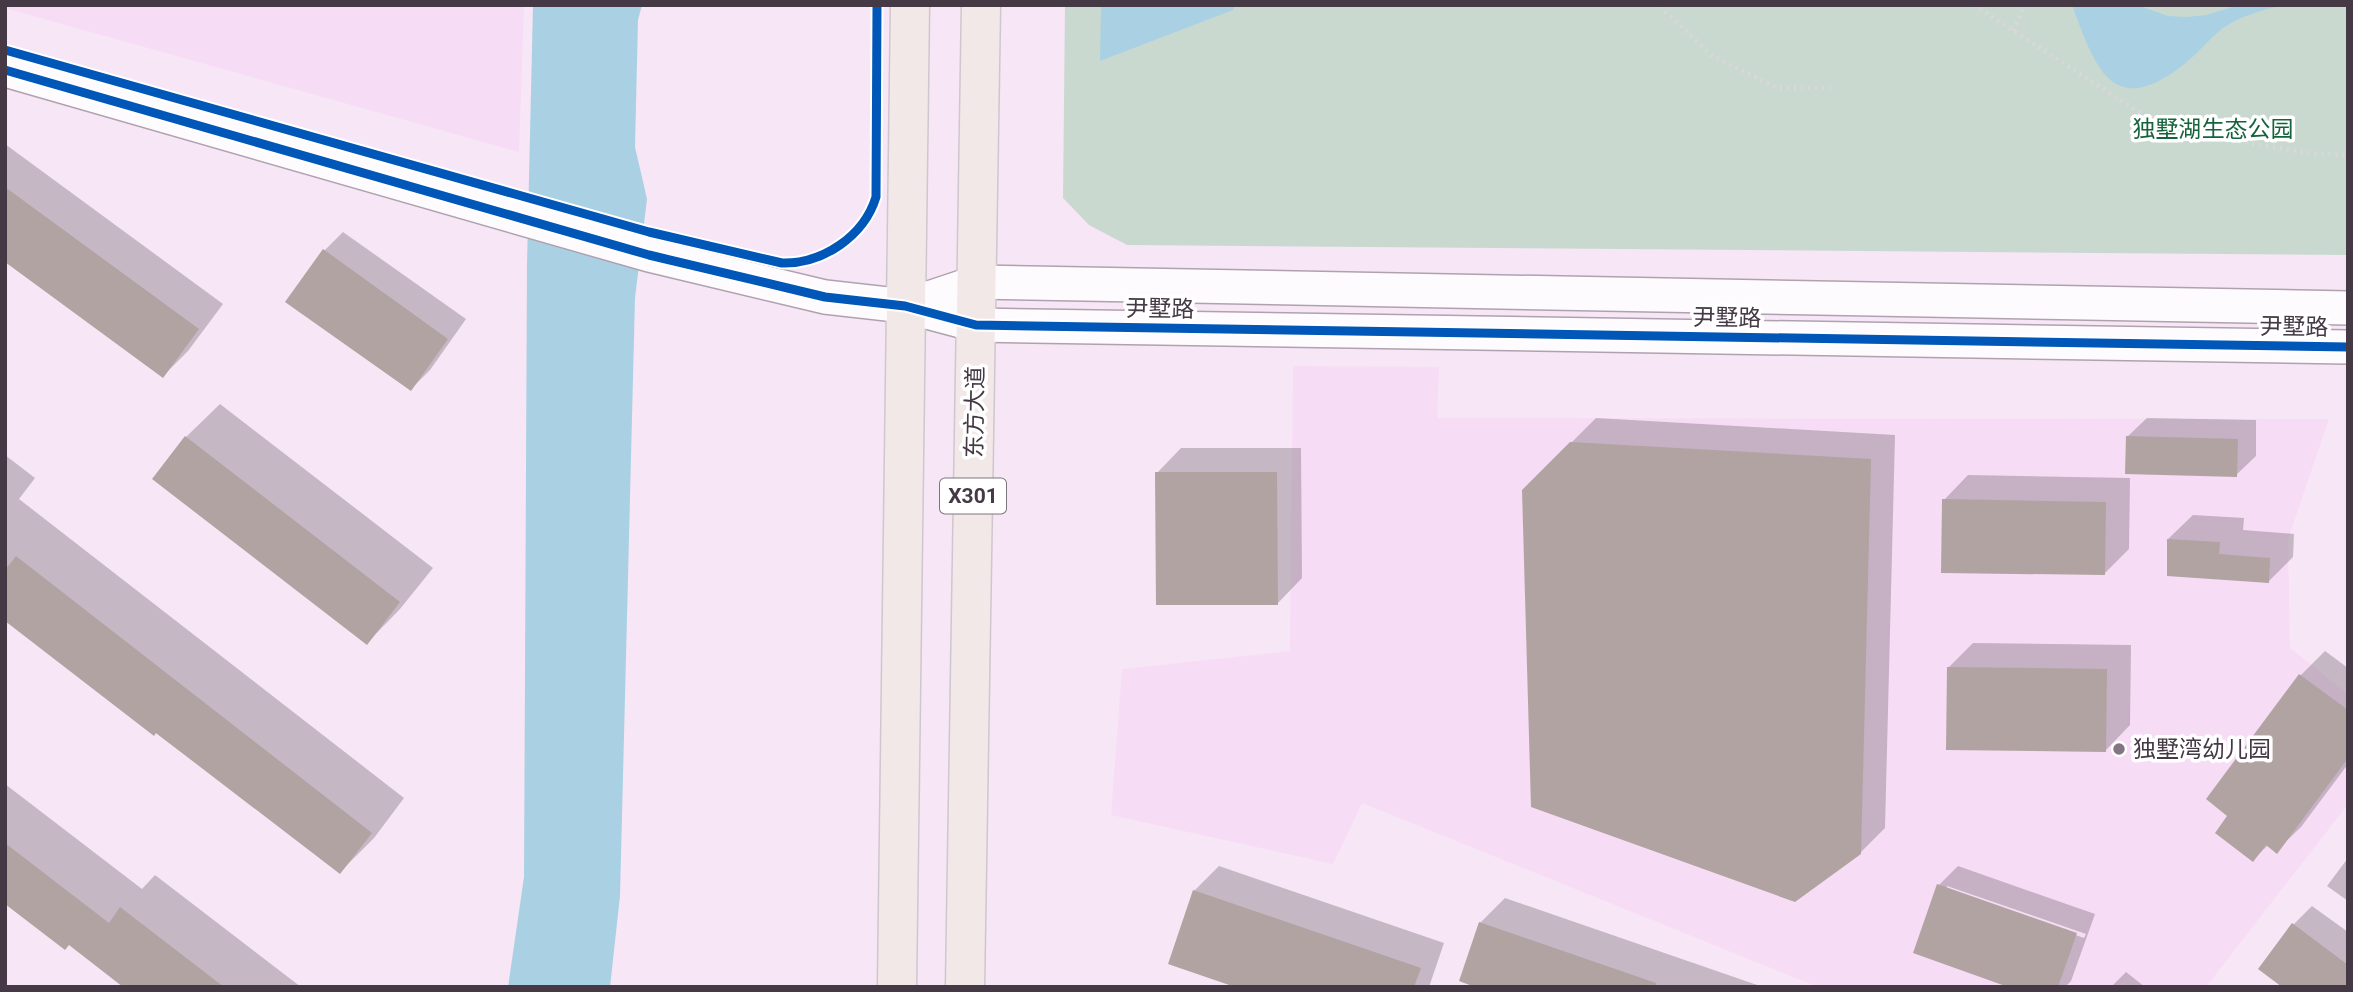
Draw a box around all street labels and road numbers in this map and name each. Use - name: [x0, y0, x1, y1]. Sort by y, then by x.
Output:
- street label: 尹墅路: [1125, 295, 1195, 323]
- street label: 尹墅路: [1692, 304, 1762, 332]
- street label: 尹墅路: [2259, 313, 2329, 341]
- street label: 东方大道: [961, 366, 989, 458]
- road number: X301: [940, 478, 1006, 514]

